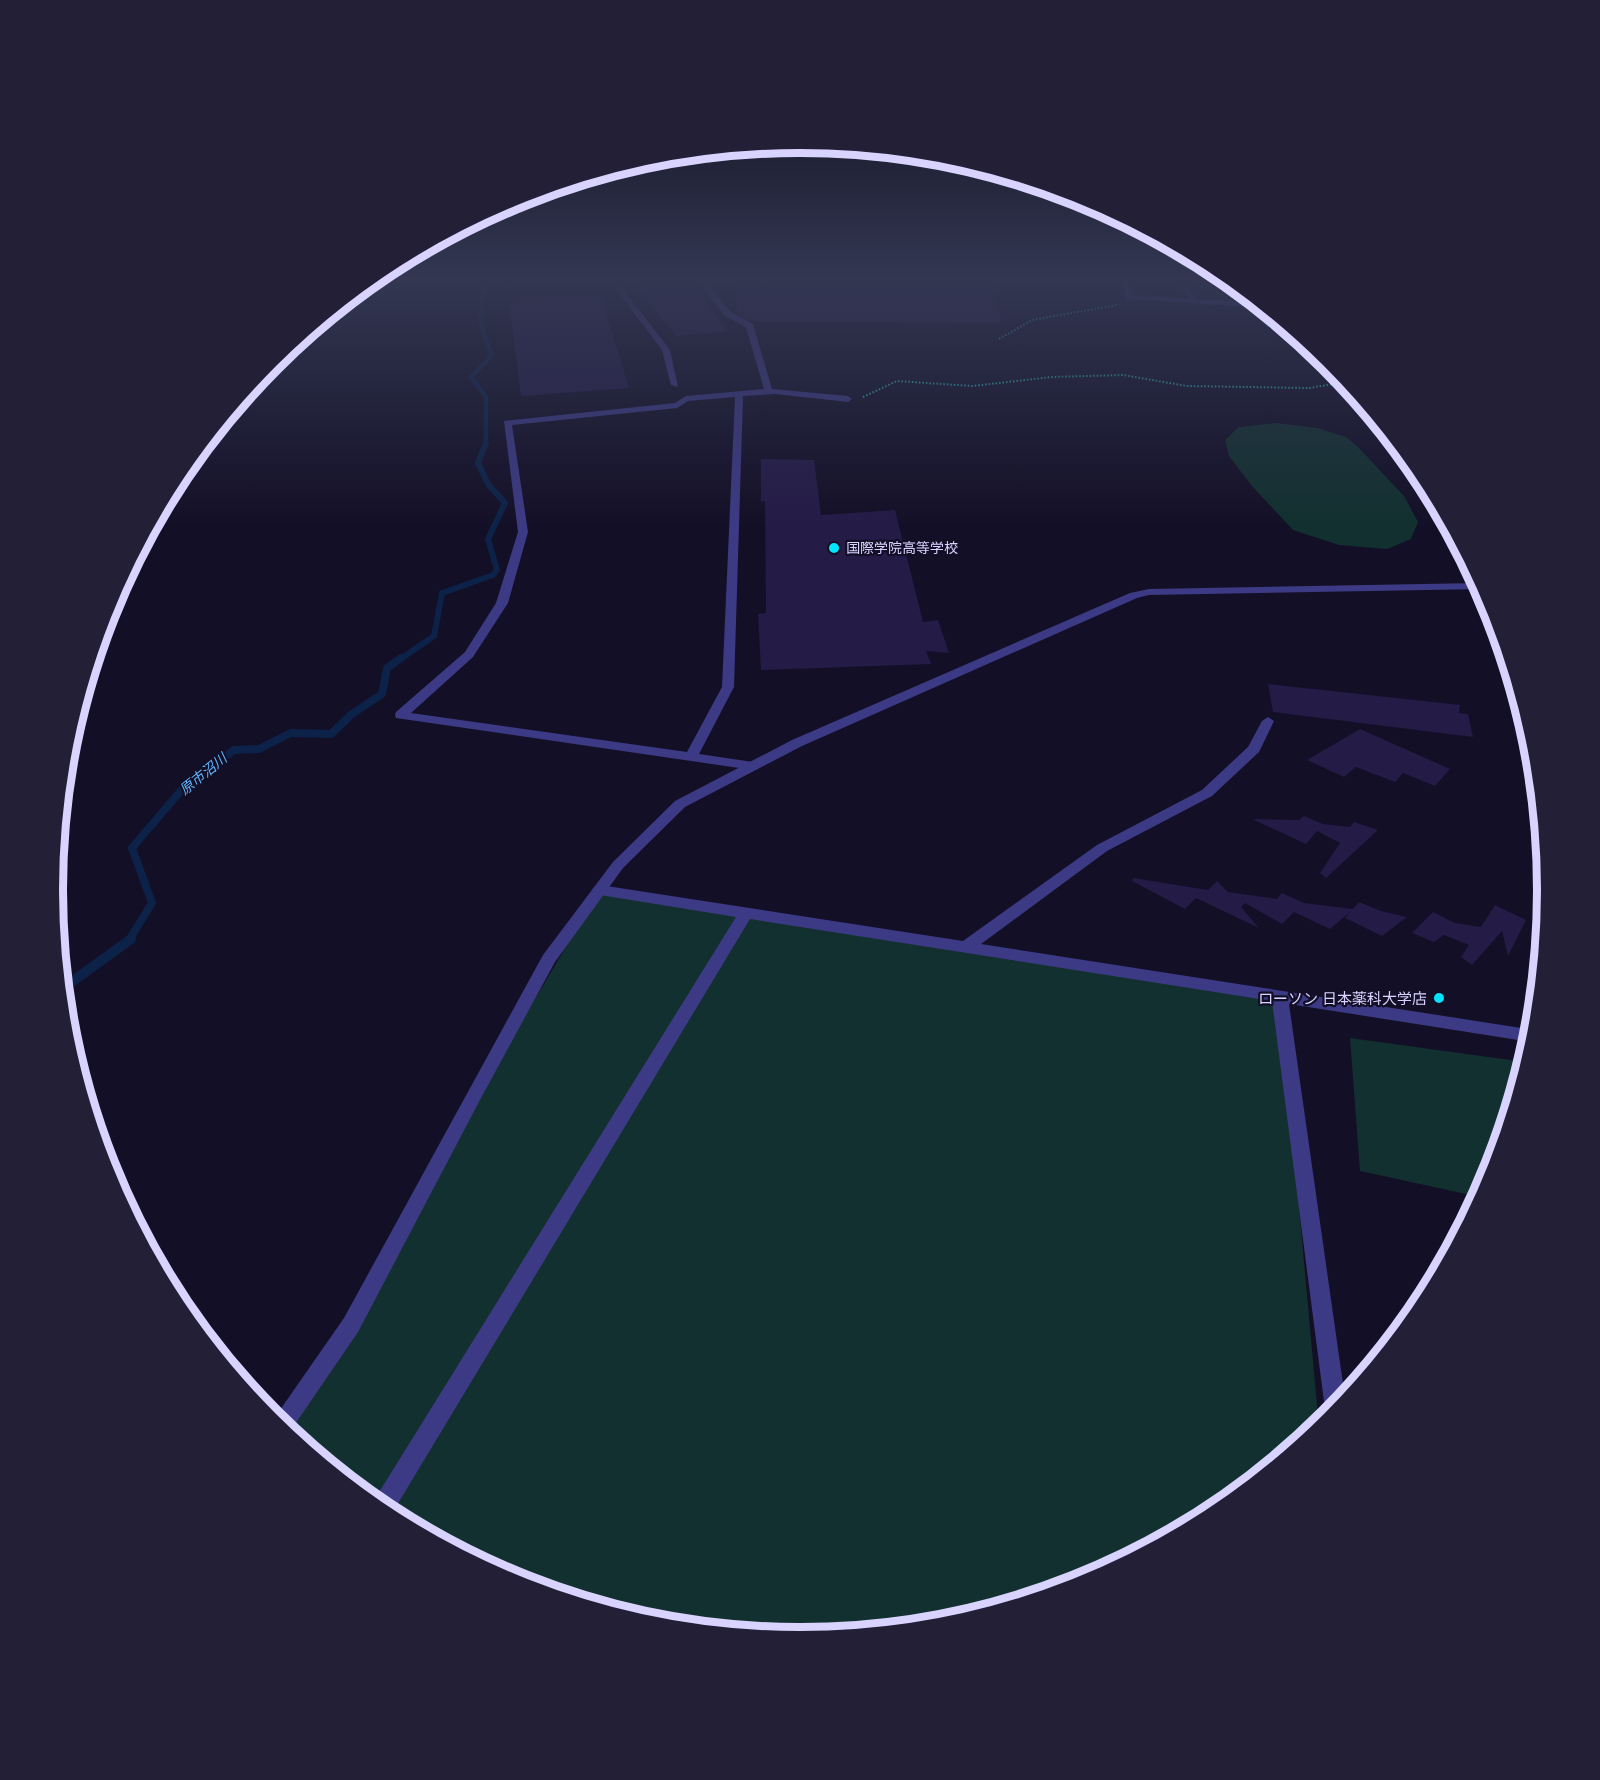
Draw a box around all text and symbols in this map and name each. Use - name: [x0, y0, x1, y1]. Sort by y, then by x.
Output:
- place label: 国際学院高等学校: [846, 539, 958, 557]
- marker: 国際学院高等学校: [827, 541, 841, 555]
- water label: 原市沼川: [176, 748, 232, 799]
- place label: ローソン 日本薬科大学店: [1258, 989, 1427, 1008]
- marker: ローソン 日本薬科大学店: [1432, 991, 1446, 1005]

